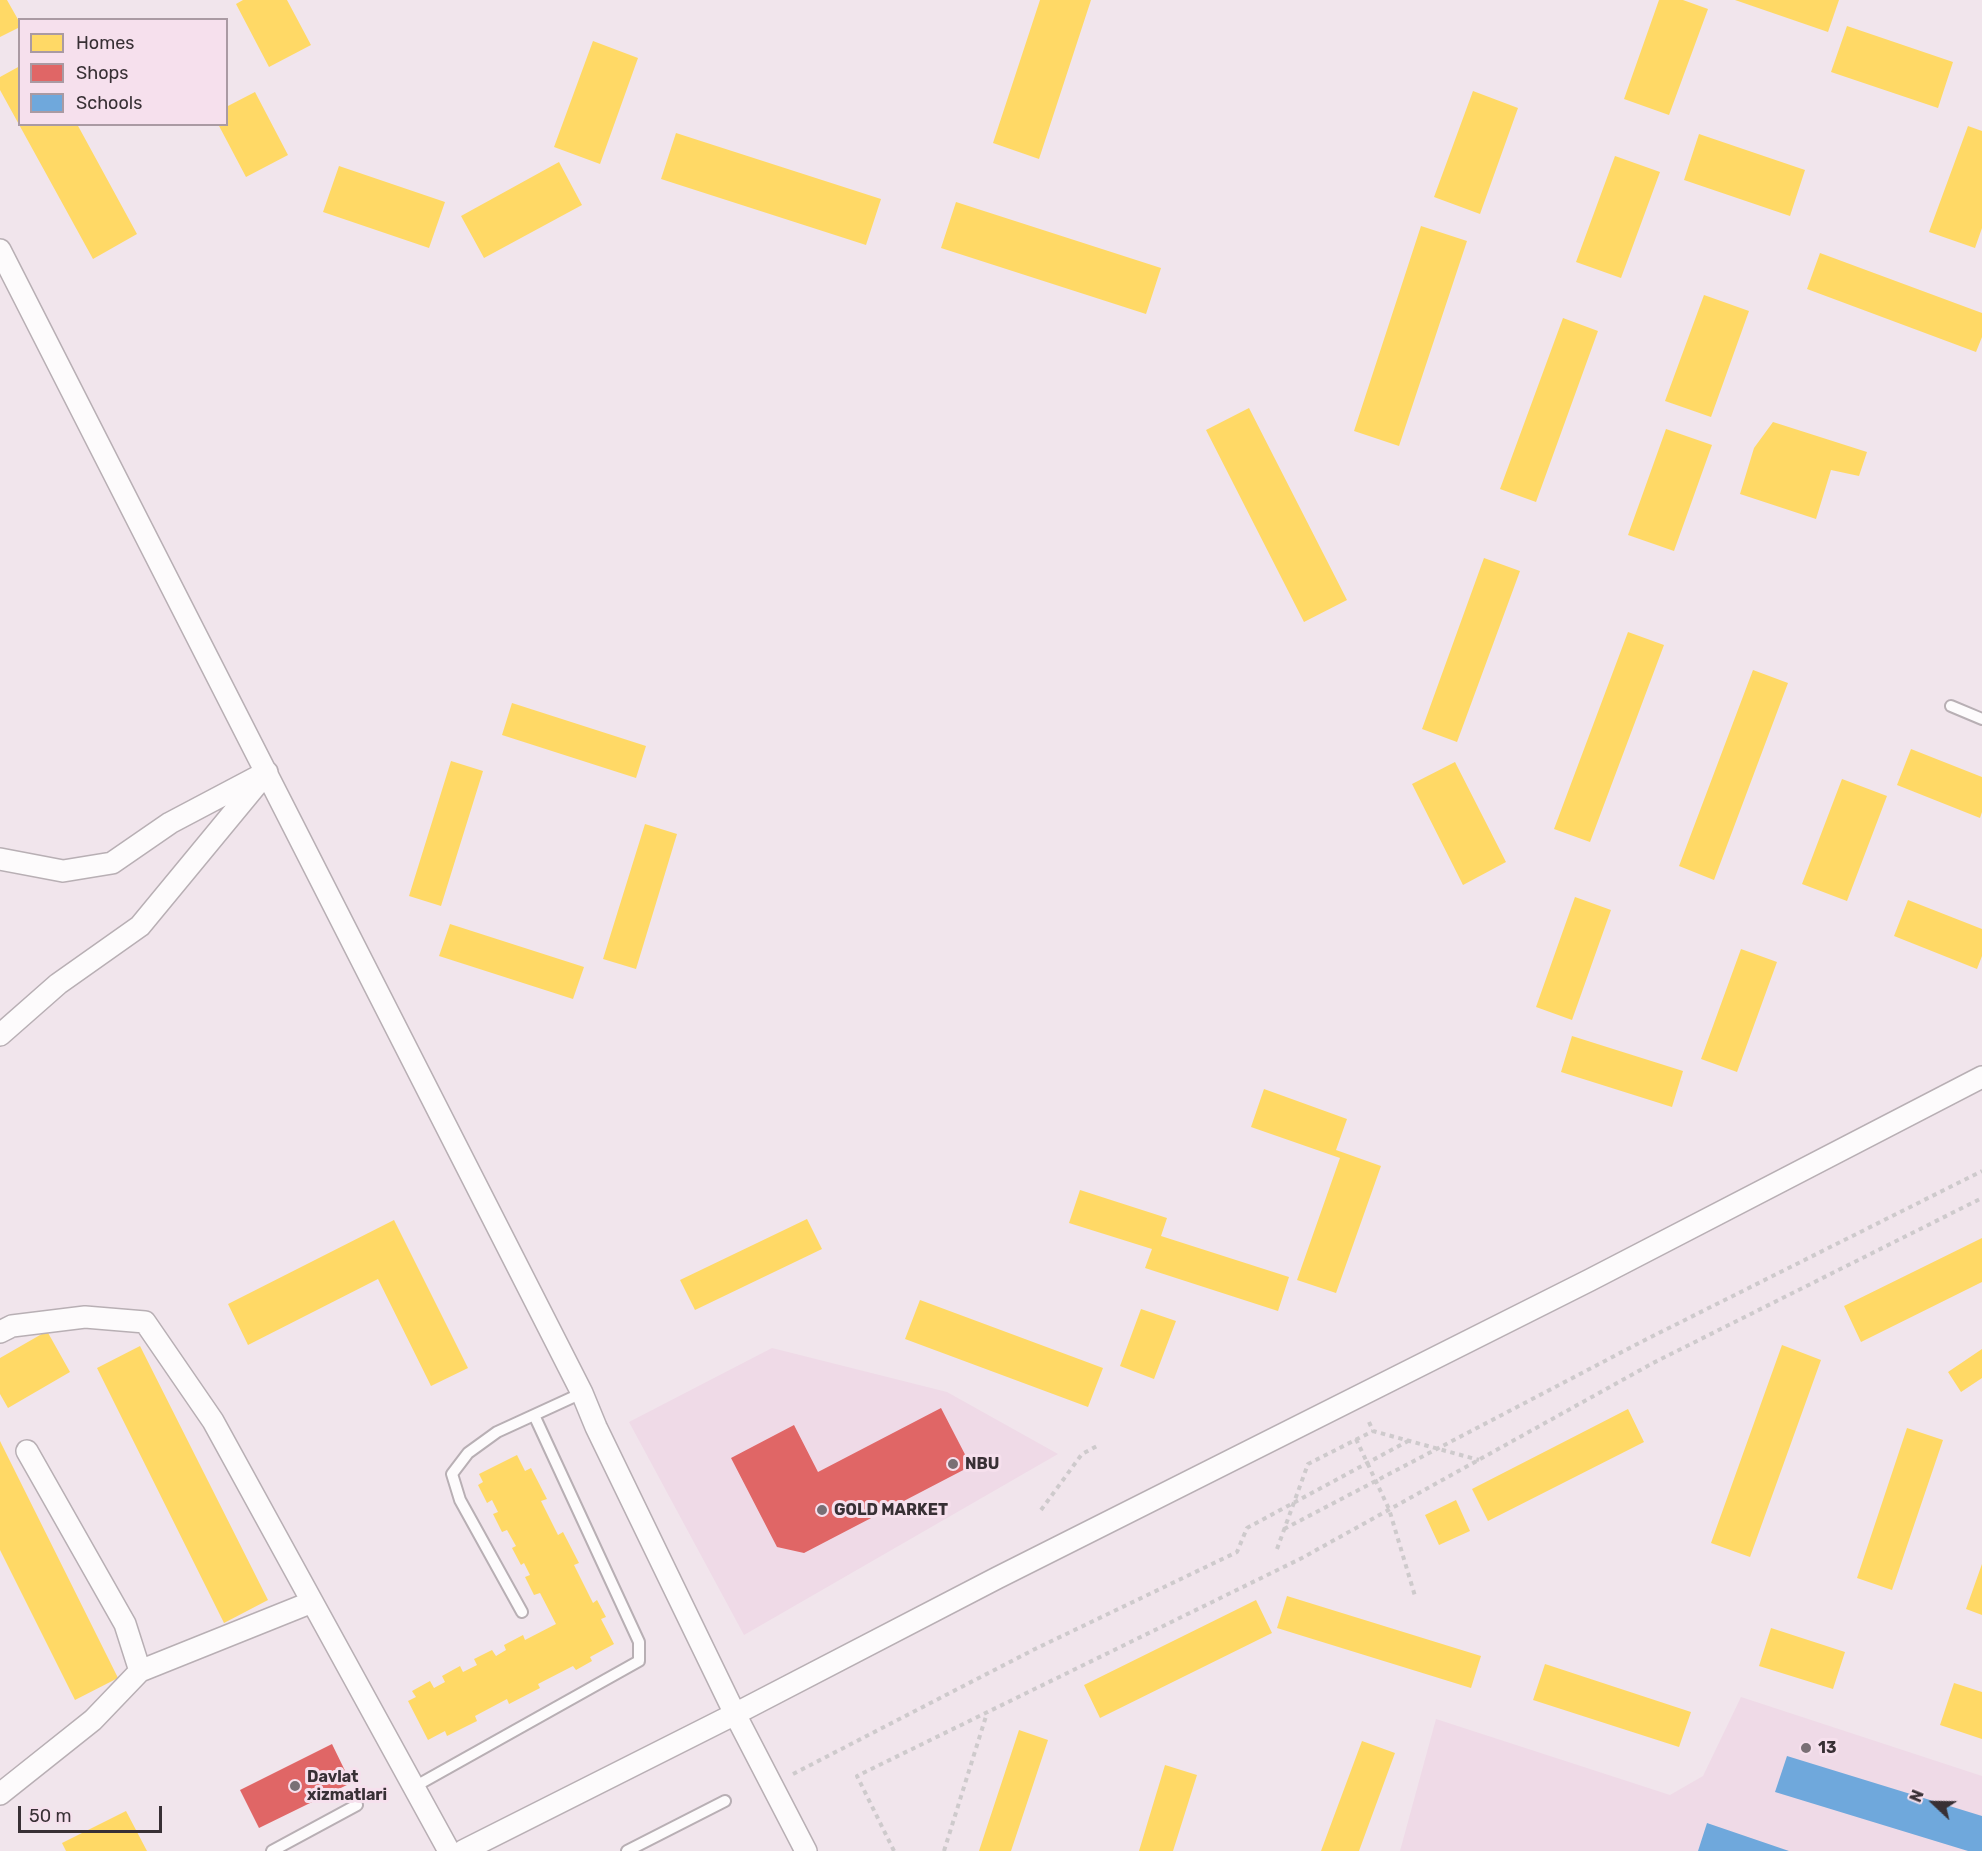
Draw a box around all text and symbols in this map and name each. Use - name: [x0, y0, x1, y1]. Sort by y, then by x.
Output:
- legend: [18, 18, 228, 126]
- text: Homes: [76, 32, 134, 54]
- text: Shops: [76, 62, 128, 84]
- text: Schools: [76, 92, 142, 114]
- place label: NBU: [965, 1454, 999, 1474]
- marker: NBU: [946, 1457, 960, 1471]
- place label: GOLD MARKET: [834, 1500, 948, 1520]
- marker: GOLD MARKET: [815, 1503, 829, 1517]
- place label: 13: [1818, 1738, 1836, 1758]
- marker: 13: [1799, 1741, 1813, 1755]
- place label: Davlat xizmatlari: [307, 1767, 387, 1805]
- north arrow: [1904, 1773, 1964, 1833]
- marker: Davlat xizmatlari: [288, 1779, 302, 1793]
- text: N: [1906, 1787, 1928, 1805]
- scale bar: [21, 1794, 165, 1832]
- text: 50 m: [29, 1805, 72, 1827]

